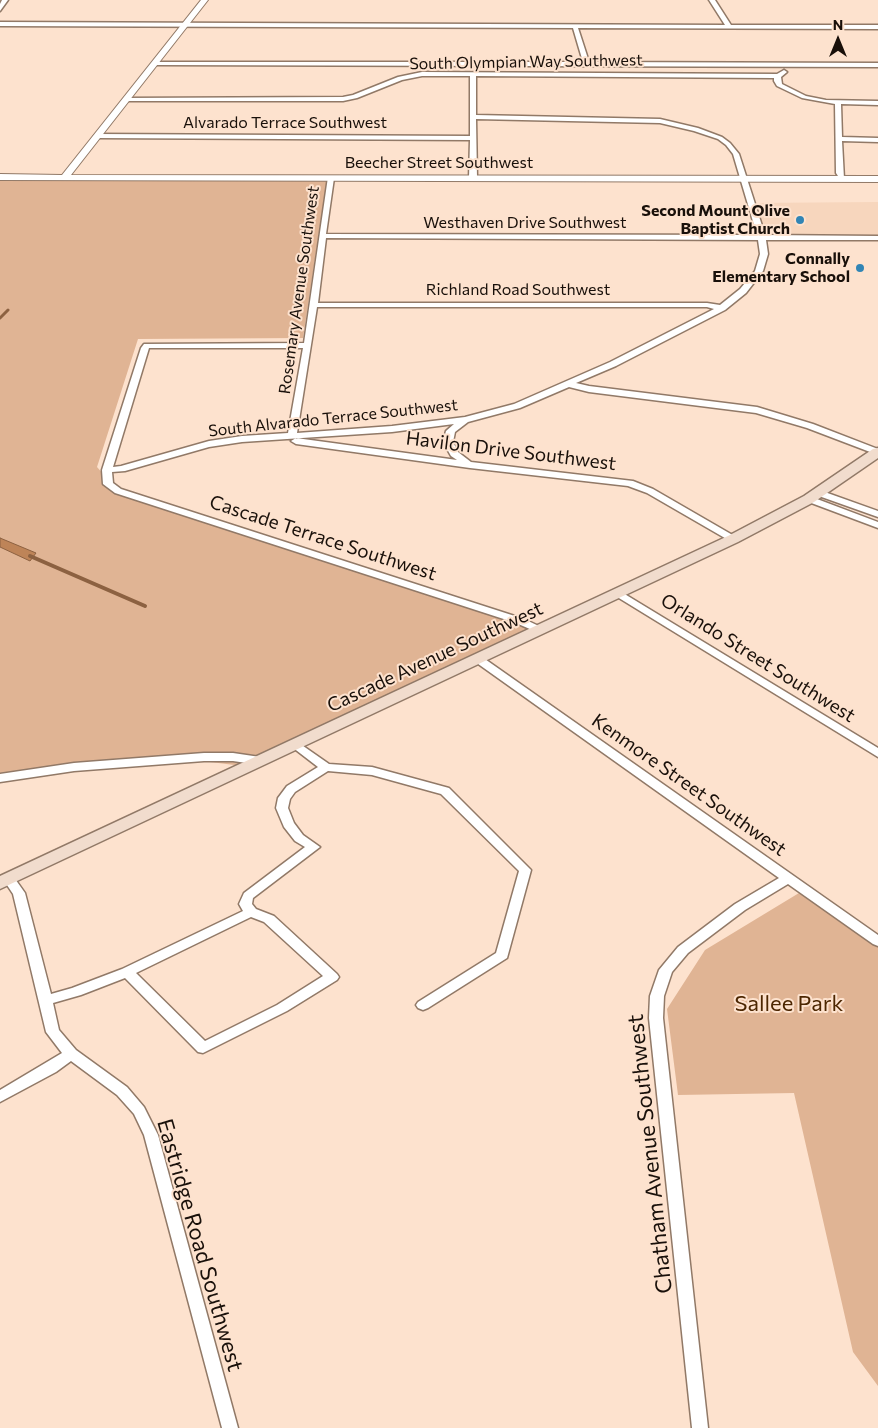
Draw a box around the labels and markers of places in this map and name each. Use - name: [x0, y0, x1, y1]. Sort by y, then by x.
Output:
- place label: Second Mount Olive Baptist Church: [641, 201, 790, 239]
- marker: Second Mount Olive Baptist Church: [794, 214, 806, 226]
- place label: Connally Elementary School: [712, 249, 850, 287]
- marker: Connally Elementary School: [854, 262, 866, 274]

